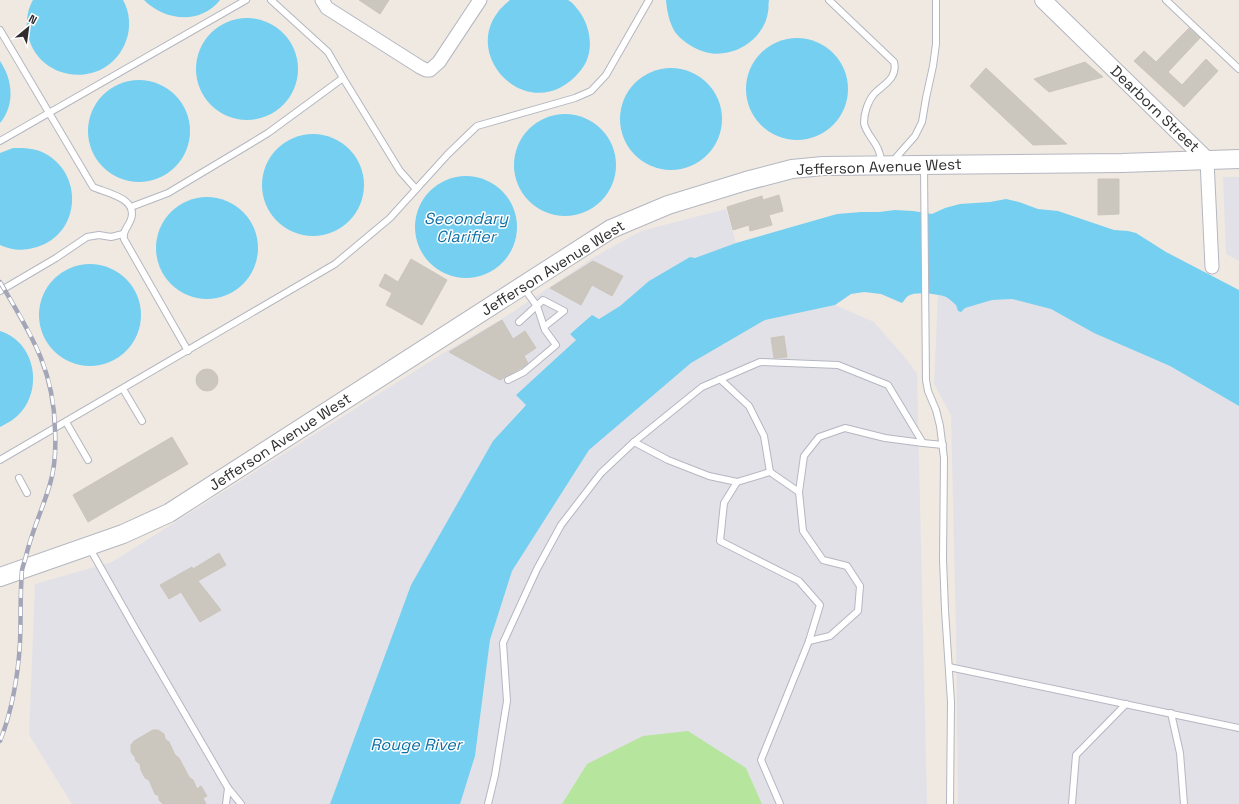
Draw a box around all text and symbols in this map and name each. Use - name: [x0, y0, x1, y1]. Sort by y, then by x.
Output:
- north arrow: [8, 8, 48, 48]
- text: N: [26, 11, 39, 27]
- street label: Dearborn Street: [1107, 61, 1204, 156]
- street label: Jefferson Avenue West: [796, 154, 962, 179]
- water label: Secondary Clarifier: [424, 208, 509, 247]
- street label: Jefferson Avenue West: [477, 216, 628, 320]
- street label: Jefferson Avenue West: [205, 388, 354, 495]
- water label: Rouge River: [370, 734, 464, 755]

